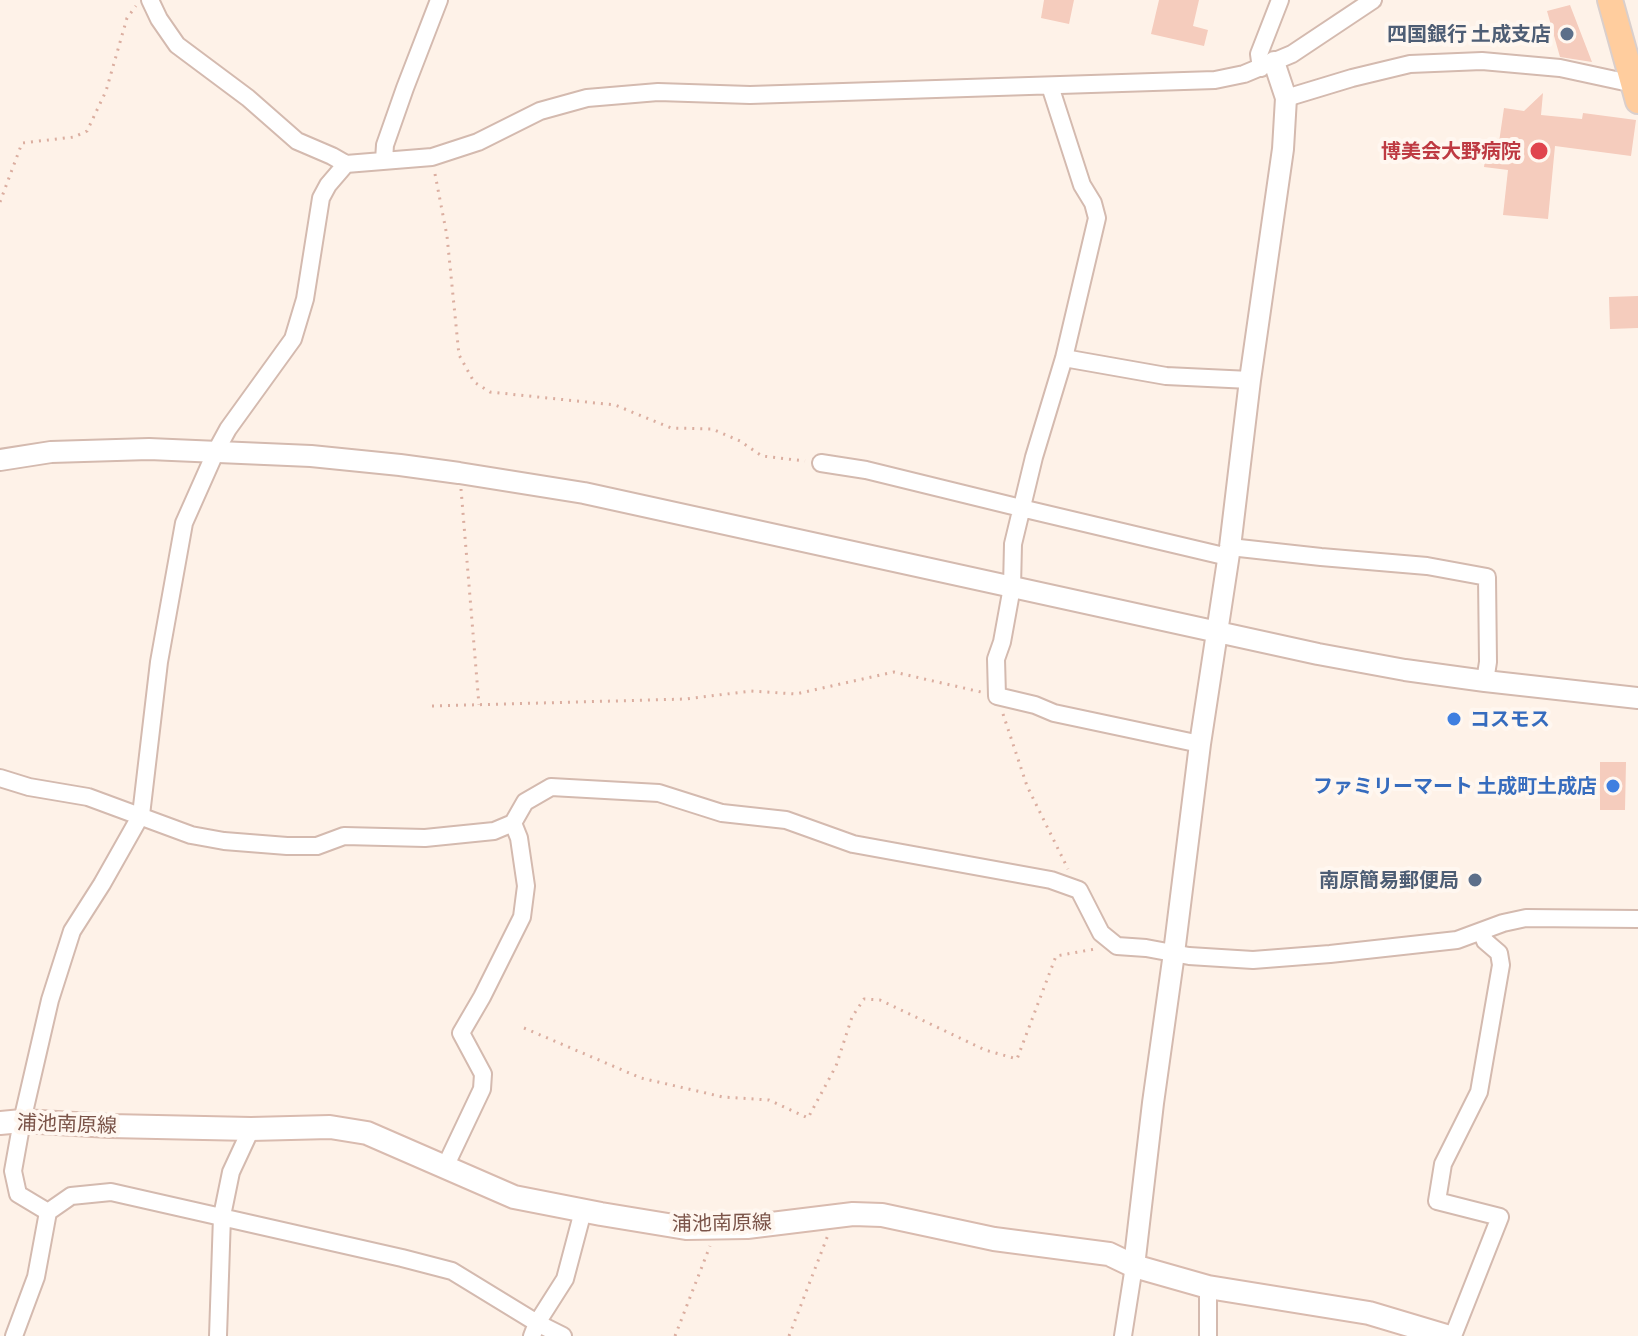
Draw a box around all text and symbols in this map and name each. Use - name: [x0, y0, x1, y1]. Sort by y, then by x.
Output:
- place label: 四国銀行 土成支店: [1387, 22, 1551, 46]
- marker: 四国銀行 土成支店: [1558, 25, 1576, 43]
- place label: 博美会大野病院: [1381, 139, 1521, 163]
- marker: 博美会大野病院: [1528, 140, 1550, 162]
- place label: コスモス: [1470, 707, 1550, 731]
- marker: コスモス: [1445, 710, 1463, 728]
- place label: ファミリーマート 土成町土成店: [1313, 774, 1597, 798]
- marker: ファミリーマート 土成町土成店: [1604, 777, 1622, 795]
- place label: 南原簡易郵便局: [1319, 868, 1459, 892]
- marker: 南原簡易郵便局: [1466, 871, 1484, 889]
- street label: 浦池南原線: [17, 1110, 117, 1138]
- street label: 浦池南原線: [672, 1210, 772, 1236]

